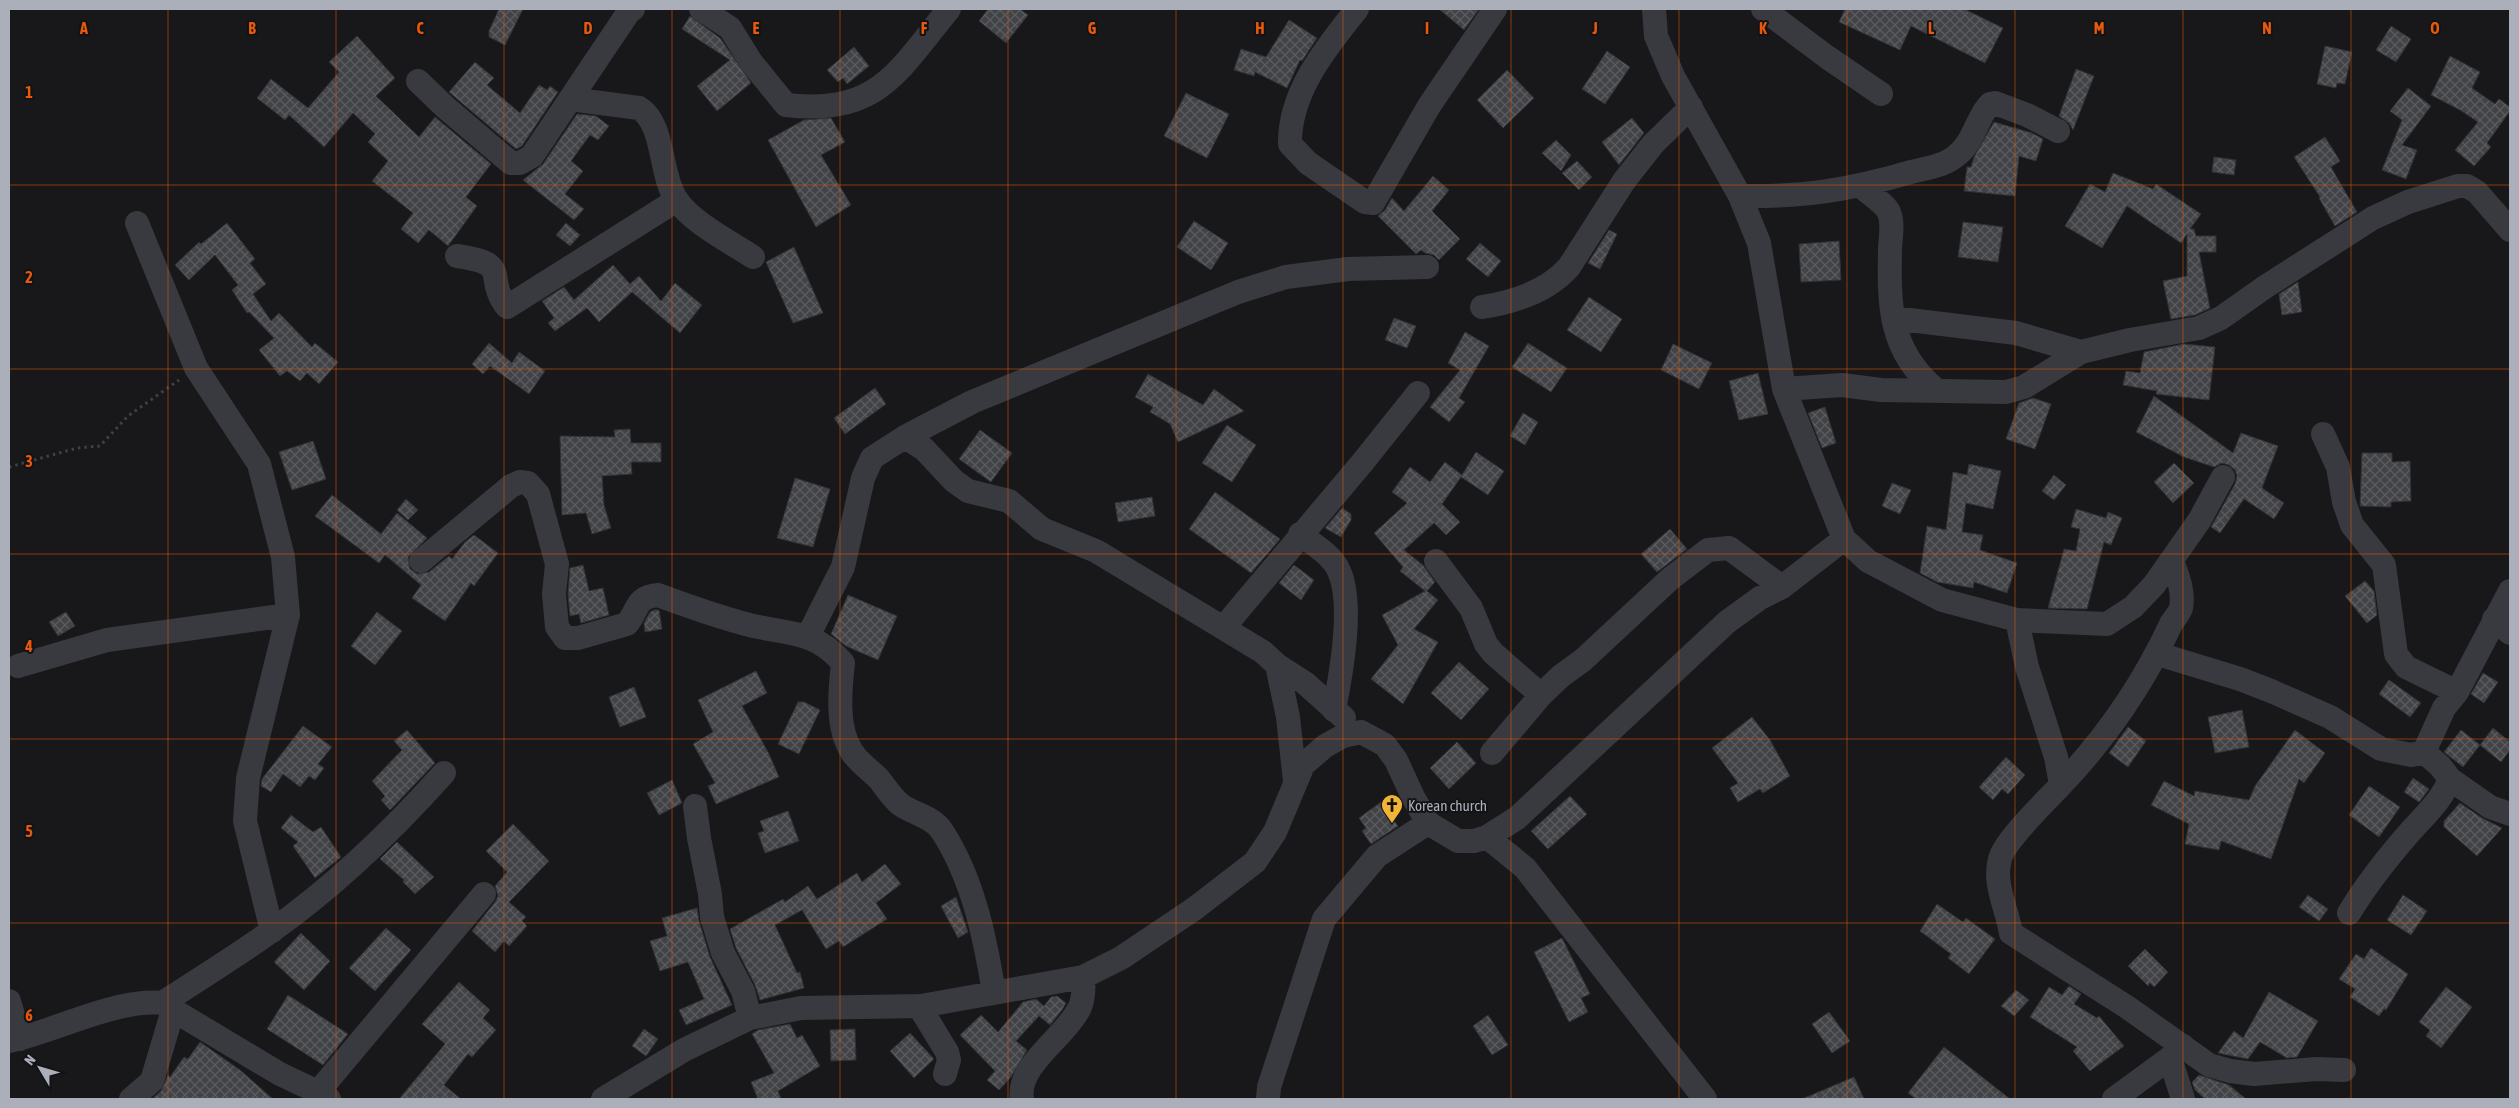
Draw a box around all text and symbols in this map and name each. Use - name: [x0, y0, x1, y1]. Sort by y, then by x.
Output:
- text: A: [79, 19, 88, 37]
- text: B: [248, 19, 256, 37]
- text: C: [416, 19, 424, 37]
- text: D: [584, 19, 593, 37]
- text: E: [753, 19, 760, 37]
- text: F: [921, 19, 928, 37]
- text: G: [1088, 19, 1097, 37]
- text: H: [1255, 19, 1265, 37]
- text: I: [1425, 19, 1429, 37]
- text: J: [1591, 19, 1598, 37]
- text: K: [1759, 19, 1767, 37]
- text: L: [1928, 19, 1935, 37]
- text: M: [2094, 19, 2104, 37]
- text: N: [2262, 19, 2272, 37]
- text: O: [2430, 19, 2440, 37]
- text: 1: [25, 83, 33, 101]
- text: 2: [25, 268, 33, 286]
- text: 3: [25, 452, 33, 470]
- text: 4: [24, 637, 33, 655]
- church icon: Korean church: [1380, 793, 1404, 824]
- place label: Korean church: [1408, 797, 1487, 814]
- text: 5: [25, 822, 33, 840]
- text: 6: [25, 1006, 33, 1024]
- north arrow: [15, 1043, 65, 1093]
- text: N: [21, 1052, 39, 1068]

